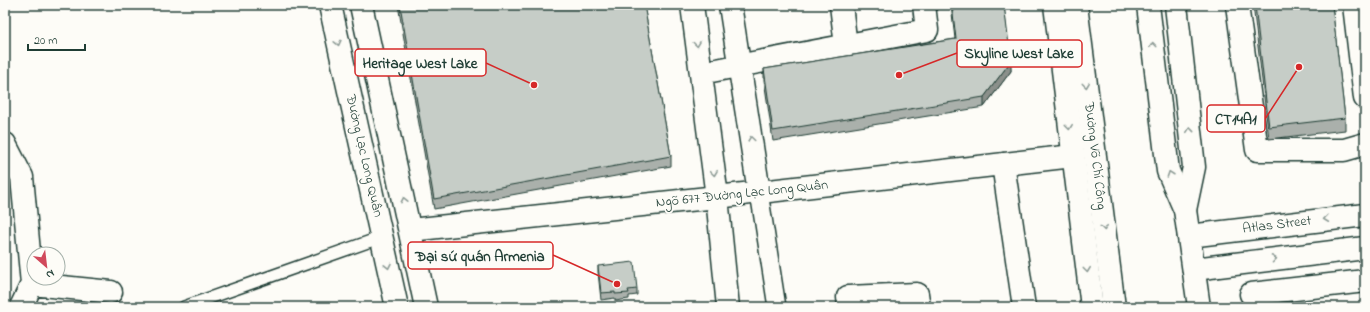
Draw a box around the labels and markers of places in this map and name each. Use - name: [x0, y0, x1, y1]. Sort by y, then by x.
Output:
- callout: Skyline West Lake: [957, 40, 1082, 67]
- callout: Heritage West Lake: [355, 49, 486, 76]
- callout: CT14A1: [1207, 105, 1265, 132]
- callout: Đại sứ quán Armenia: [408, 242, 553, 269]

